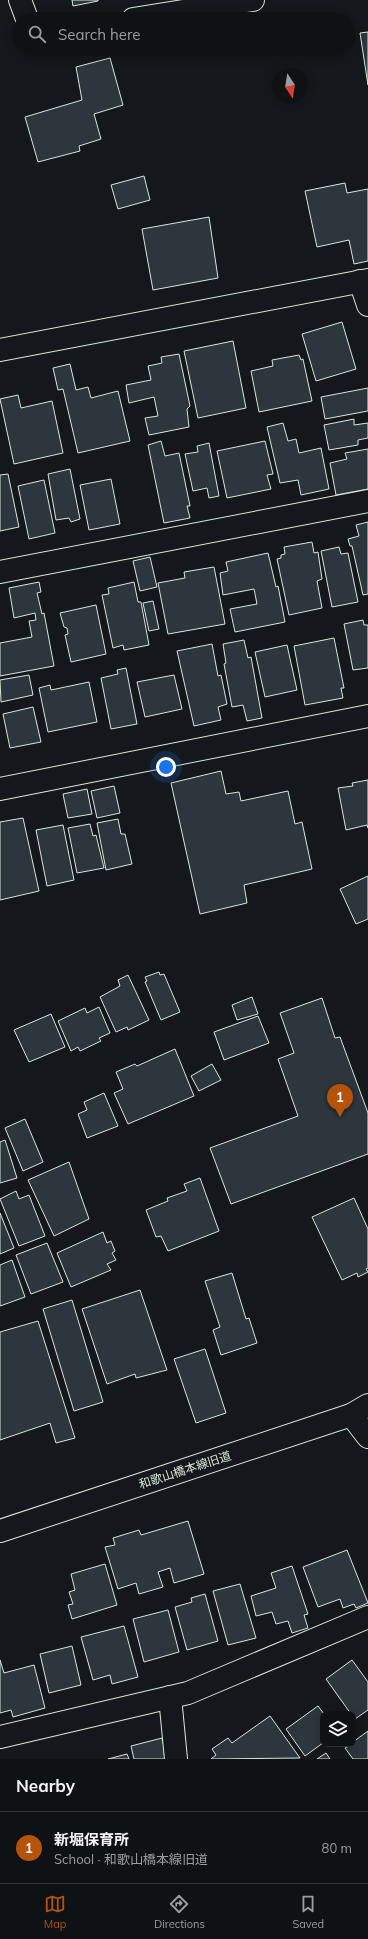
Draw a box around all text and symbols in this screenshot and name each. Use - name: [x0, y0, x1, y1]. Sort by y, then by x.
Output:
- search box: [12, 12, 356, 56]
- icon: search: [26, 23, 48, 45]
- text: Search here: [58, 25, 140, 44]
- north arrow: [272, 68, 308, 104]
- your location: [156, 757, 176, 777]
- pin: 1: [327, 1084, 353, 1117]
- street label: 和歌山橋本線旧道: [137, 1448, 233, 1491]
- map controls: [320, 1711, 356, 1747]
- button: layers: [320, 1711, 356, 1747]
- text: Nearby: [16, 1775, 75, 1796]
- text: 新堀保育所: [54, 1830, 129, 1849]
- text: 1: [25, 1840, 33, 1856]
- text: 80 m: [322, 1840, 352, 1856]
- text: School · 和歌山橋本線旧道: [54, 1851, 208, 1867]
- tab: Map: [44, 1893, 66, 1931]
- tab: Directions: [154, 1893, 205, 1931]
- tab: Saved: [292, 1893, 324, 1931]

